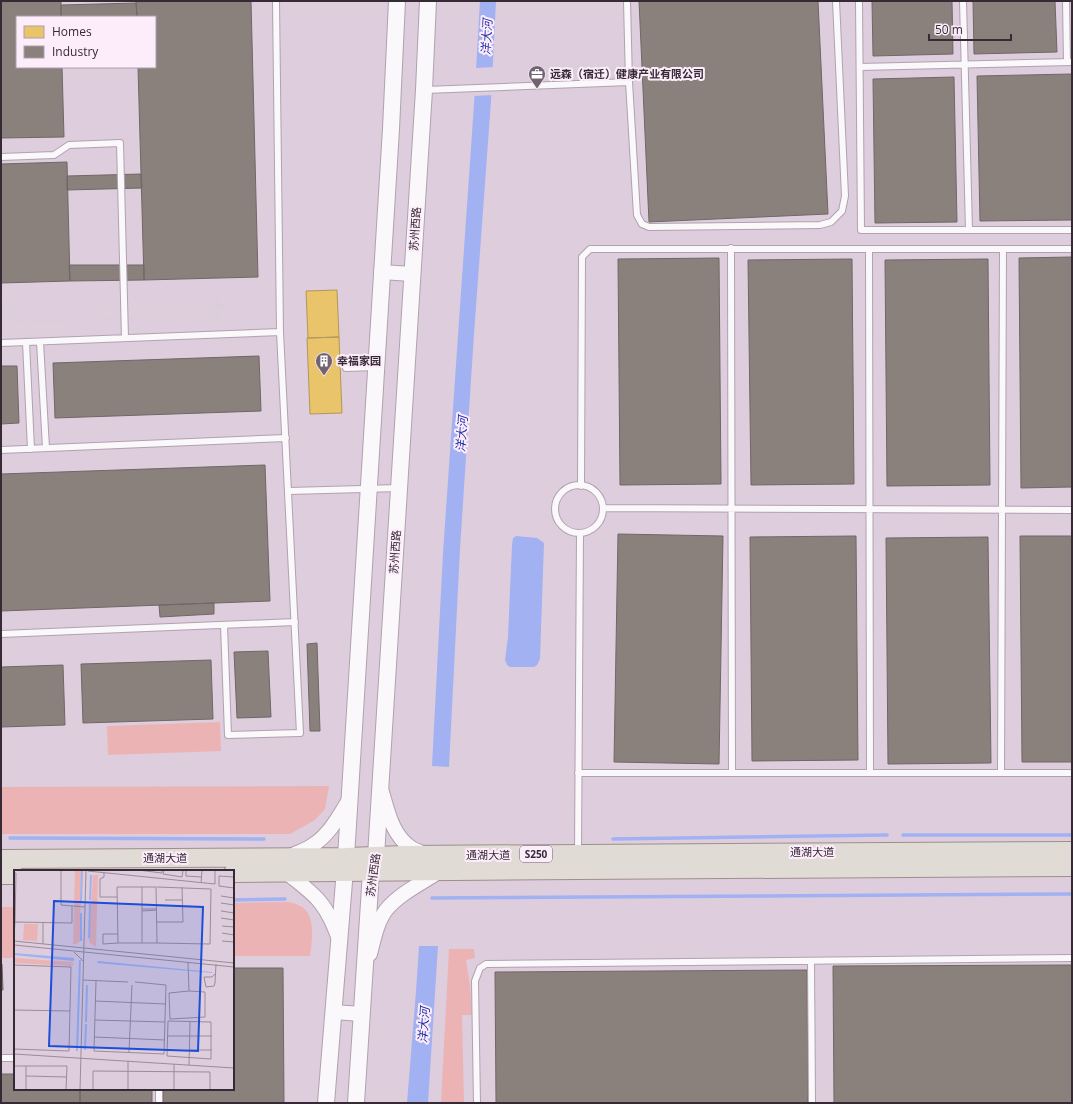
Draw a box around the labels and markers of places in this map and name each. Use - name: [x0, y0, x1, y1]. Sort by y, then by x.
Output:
- office icon: 远森（宿迁）健康产业有限公司: [527, 64, 547, 89]
- place label: 远森（宿迁）健康产业有限公司: [550, 66, 704, 81]
- building icon: 幸福家园: [314, 351, 334, 376]
- place label: 幸福家园: [337, 353, 381, 368]

